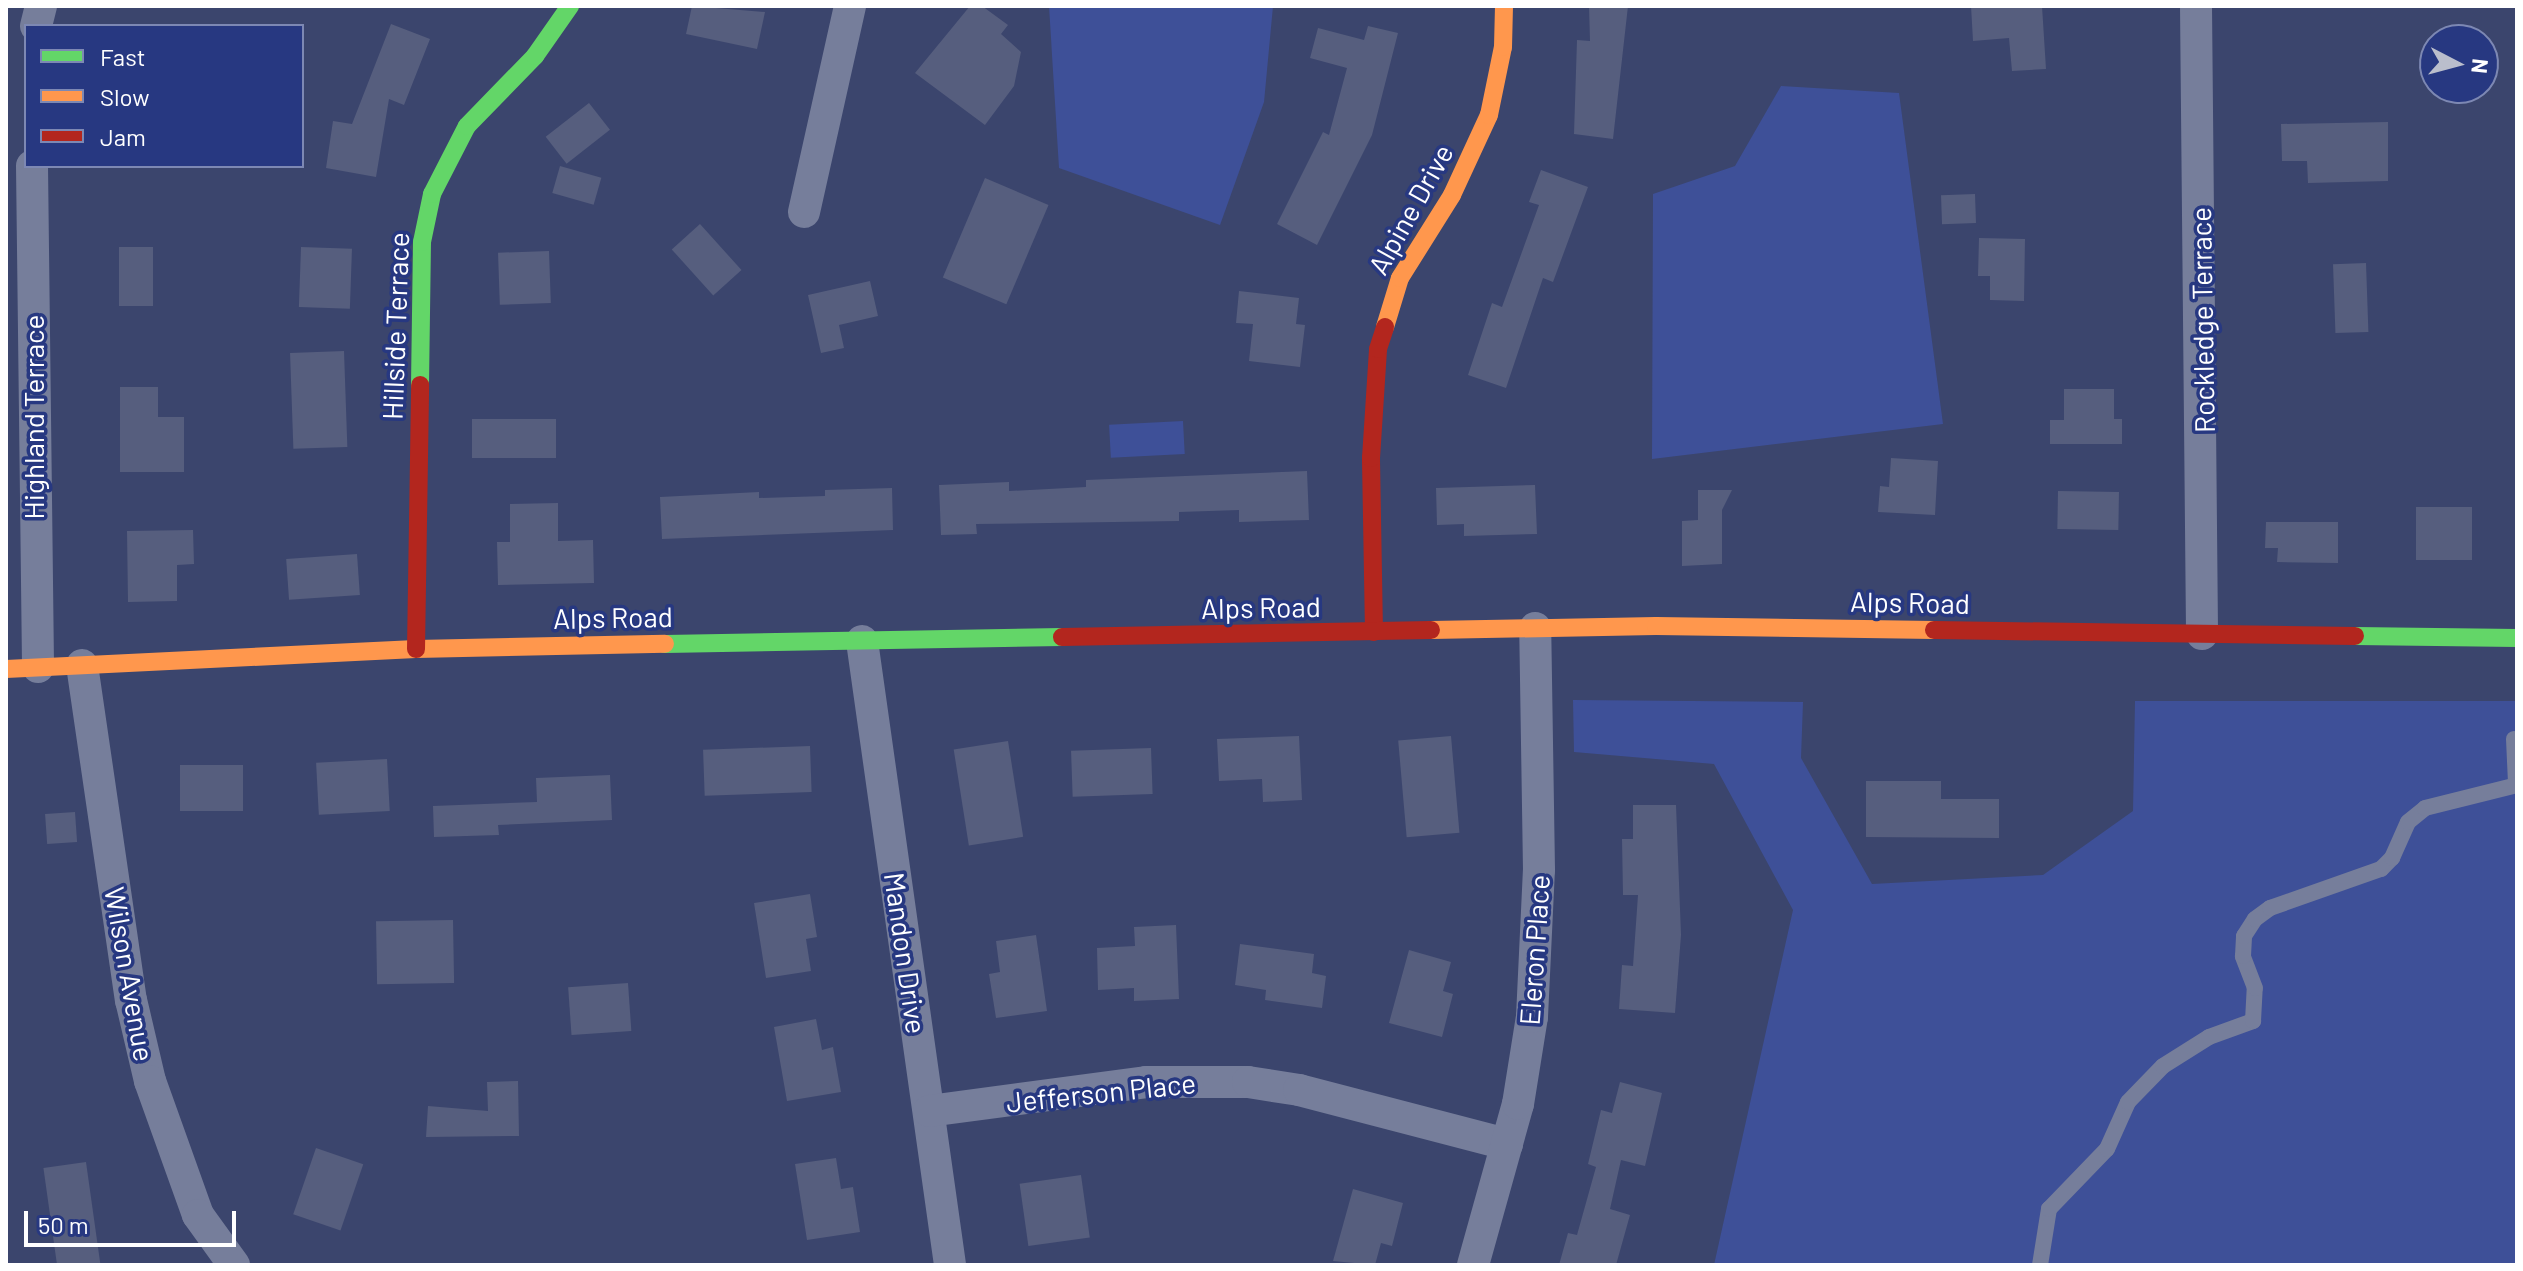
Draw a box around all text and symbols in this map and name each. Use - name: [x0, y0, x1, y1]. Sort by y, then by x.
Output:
- legend: [24, 24, 304, 168]
- north arrow: [2419, 24, 2499, 104]
- text: Fast: [100, 42, 145, 71]
- text: N: [2467, 58, 2495, 75]
- text: Slow: [100, 82, 149, 111]
- text: Jam: [100, 122, 146, 151]
- street label: Alpine Drive: [1360, 138, 1460, 280]
- street label: Rockledge Terrace: [2183, 207, 2221, 433]
- street label: Hillside Terrace: [375, 232, 415, 420]
- street label: Highland Terrace: [16, 315, 50, 519]
- street label: Alps Road: [1850, 584, 1970, 620]
- street label: Alps Road: [1201, 589, 1321, 625]
- street label: Alps Road: [553, 599, 673, 635]
- street label: Mandon Drive: [878, 870, 934, 1036]
- street label: Eleron Place: [1512, 873, 1556, 1027]
- street label: Wilson Avenue: [98, 884, 162, 1064]
- street label: Jefferson Place: [1004, 1065, 1198, 1119]
- scale bar: [28, 1195, 240, 1245]
- text: 50 m: [38, 1210, 89, 1239]

